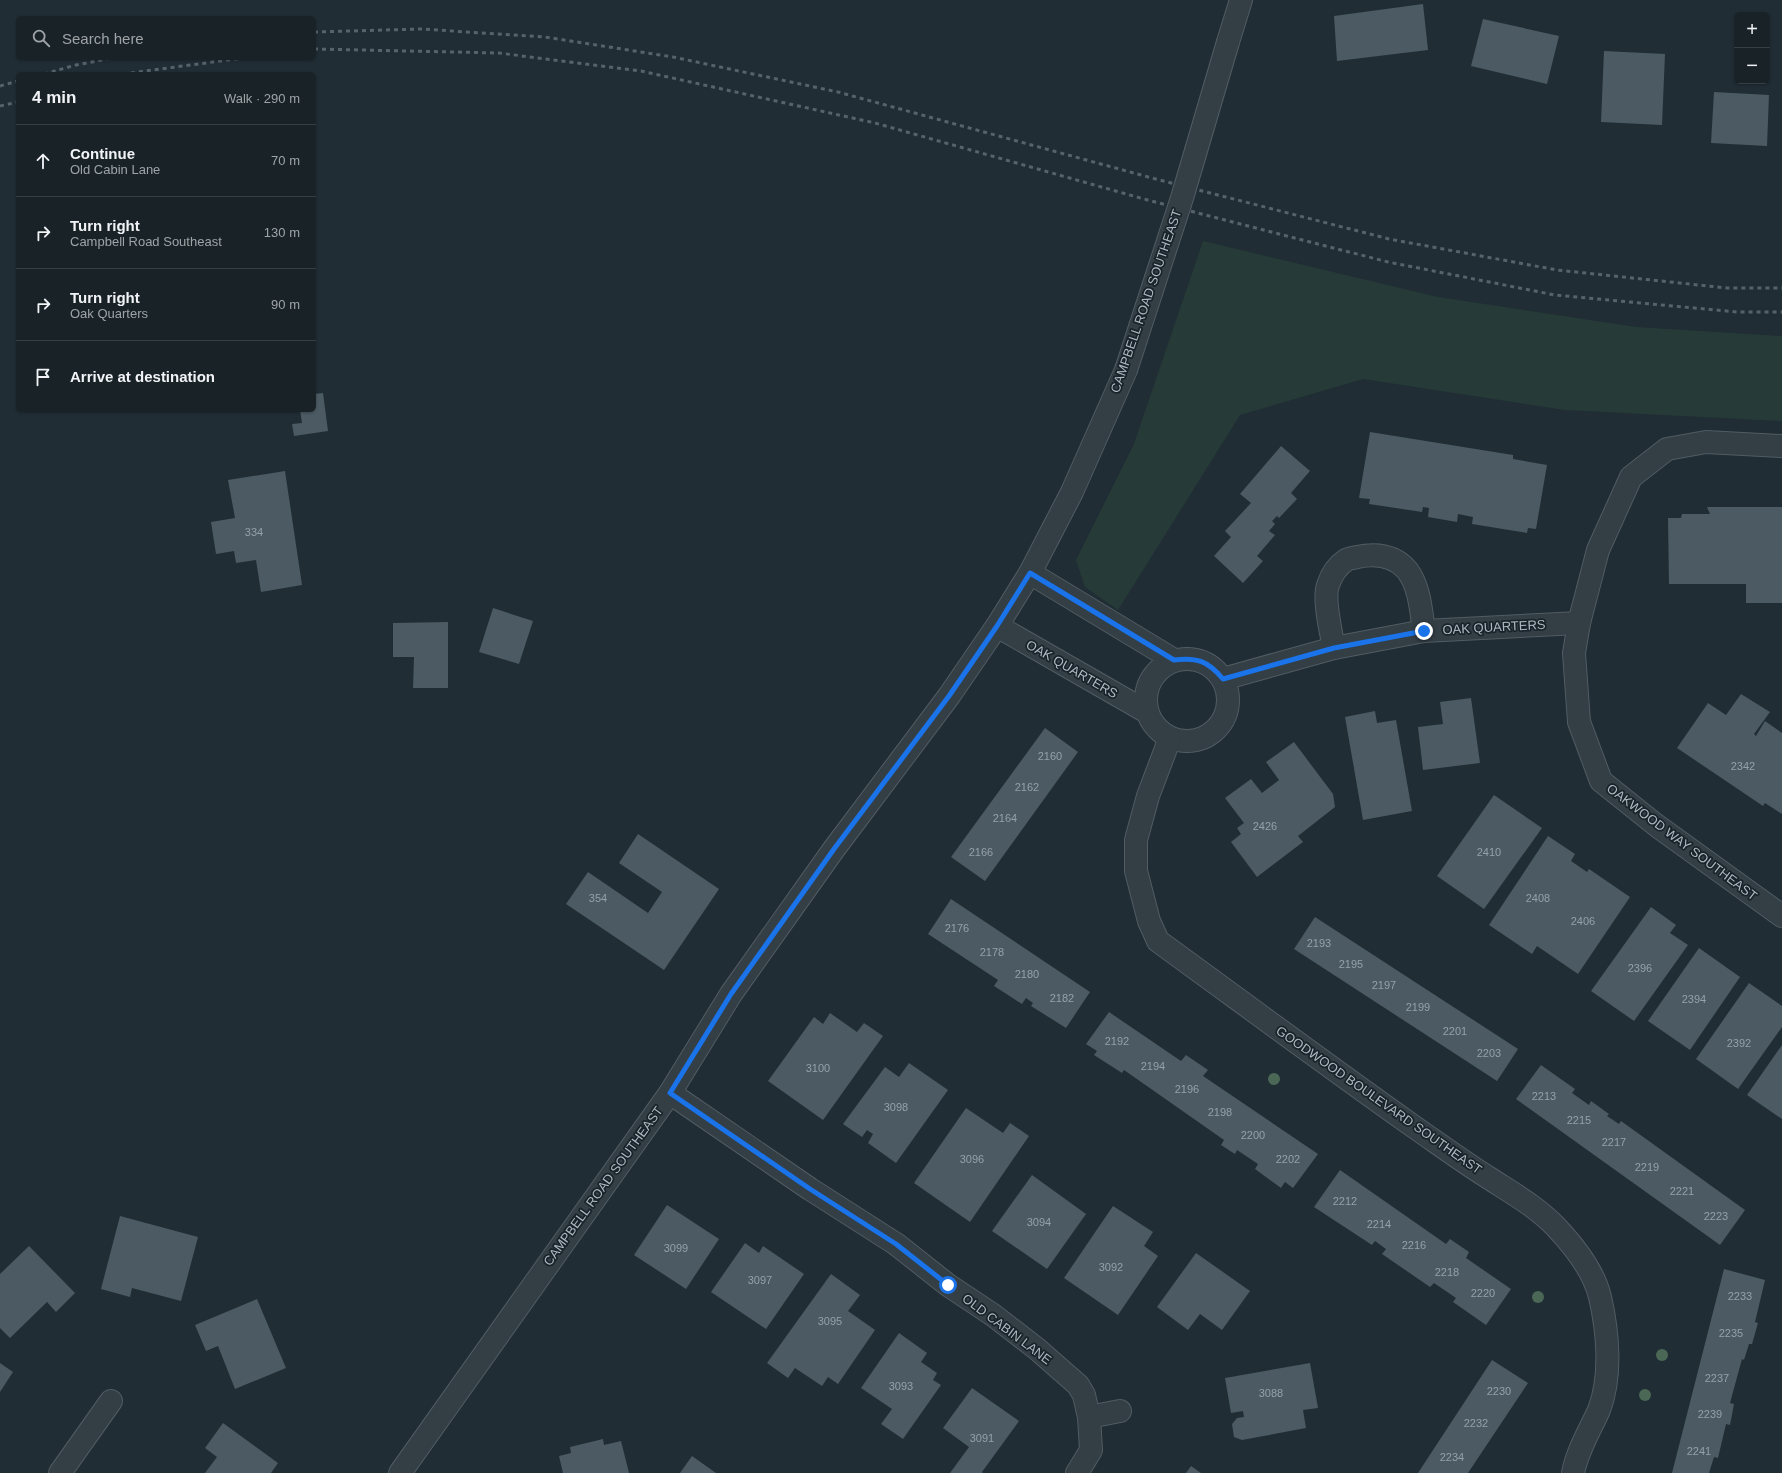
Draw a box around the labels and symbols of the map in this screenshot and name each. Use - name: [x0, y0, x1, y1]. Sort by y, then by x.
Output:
- street label: CAMPBELL ROAD SOUTHEAST: [1107, 207, 1185, 395]
- house number: 334: [245, 526, 263, 538]
- street label: OAK QUARTERS: [1442, 617, 1546, 637]
- route end: [1415, 622, 1433, 640]
- street label: OAK QUARTERS: [1024, 637, 1121, 701]
- house number: 2160: [1038, 750, 1062, 762]
- house number: 2342: [1731, 760, 1755, 772]
- house number: 2162: [1015, 781, 1039, 793]
- street label: OAKWOOD WAY SOUTHEAST: [1604, 781, 1760, 903]
- house number: 2164: [993, 812, 1017, 824]
- house number: 2426: [1253, 820, 1277, 832]
- house number: 2166: [969, 846, 993, 858]
- house number: 2410: [1477, 846, 1501, 858]
- house number: 354: [589, 892, 607, 904]
- house number: 2408: [1526, 892, 1550, 904]
- house number: 2406: [1571, 915, 1595, 927]
- house number: 2176: [945, 922, 969, 934]
- house number: 2193: [1307, 937, 1331, 949]
- house number: 2178: [980, 946, 1004, 958]
- house number: 2195: [1339, 958, 1363, 970]
- house number: 2396: [1628, 962, 1652, 974]
- house number: 2180: [1015, 968, 1039, 980]
- house number: 2197: [1372, 979, 1396, 991]
- house number: 2182: [1050, 992, 1074, 1004]
- house number: 2394: [1682, 993, 1706, 1005]
- house number: 2199: [1406, 1001, 1430, 1013]
- street label: GOODWOOD BOULEVARD SOUTHEAST: [1273, 1023, 1485, 1177]
- house number: 2201: [1443, 1025, 1467, 1037]
- house number: 2192: [1105, 1035, 1129, 1047]
- house number: 2392: [1727, 1037, 1751, 1049]
- house number: 2203: [1477, 1047, 1501, 1059]
- house number: 2194: [1141, 1060, 1165, 1072]
- house number: 3100: [806, 1062, 830, 1074]
- house number: 2196: [1175, 1083, 1199, 1095]
- house number: 2213: [1532, 1090, 1556, 1102]
- house number: 3098: [884, 1101, 908, 1113]
- street label: CAMPBELL ROAD SOUTHEAST: [540, 1103, 666, 1269]
- house number: 2198: [1208, 1106, 1232, 1118]
- house number: 2215: [1567, 1114, 1591, 1126]
- house number: 2200: [1241, 1129, 1265, 1141]
- house number: 2217: [1602, 1136, 1626, 1148]
- house number: 3096: [960, 1153, 984, 1165]
- house number: 2202: [1276, 1153, 1300, 1165]
- house number: 2219: [1635, 1161, 1659, 1173]
- house number: 2221: [1670, 1185, 1694, 1197]
- house number: 2212: [1333, 1195, 1357, 1207]
- house number: 2223: [1704, 1210, 1728, 1222]
- house number: 3094: [1027, 1216, 1051, 1228]
- house number: 2214: [1367, 1218, 1391, 1230]
- house number: 2216: [1402, 1239, 1426, 1251]
- house number: 3099: [664, 1242, 688, 1254]
- house number: 3092: [1099, 1261, 1123, 1273]
- house number: 2218: [1435, 1266, 1459, 1278]
- house number: 3097: [748, 1274, 772, 1286]
- route start: [939, 1276, 957, 1294]
- house number: 2220: [1471, 1287, 1495, 1299]
- house number: 2233: [1728, 1290, 1752, 1302]
- street label: OLD CABIN LANE: [959, 1291, 1055, 1368]
- house number: 3095: [818, 1315, 842, 1327]
- house number: 2235: [1719, 1327, 1743, 1339]
- house number: 2237: [1705, 1372, 1729, 1384]
- house number: 3093: [889, 1380, 913, 1392]
- house number: 2230: [1487, 1385, 1511, 1397]
- house number: 3088: [1259, 1387, 1283, 1399]
- house number: 2239: [1698, 1408, 1722, 1420]
- house number: 2232: [1464, 1417, 1488, 1429]
- house number: 3091: [970, 1432, 994, 1444]
- house number: 2241: [1687, 1445, 1711, 1457]
- house number: 2234: [1440, 1451, 1464, 1463]

